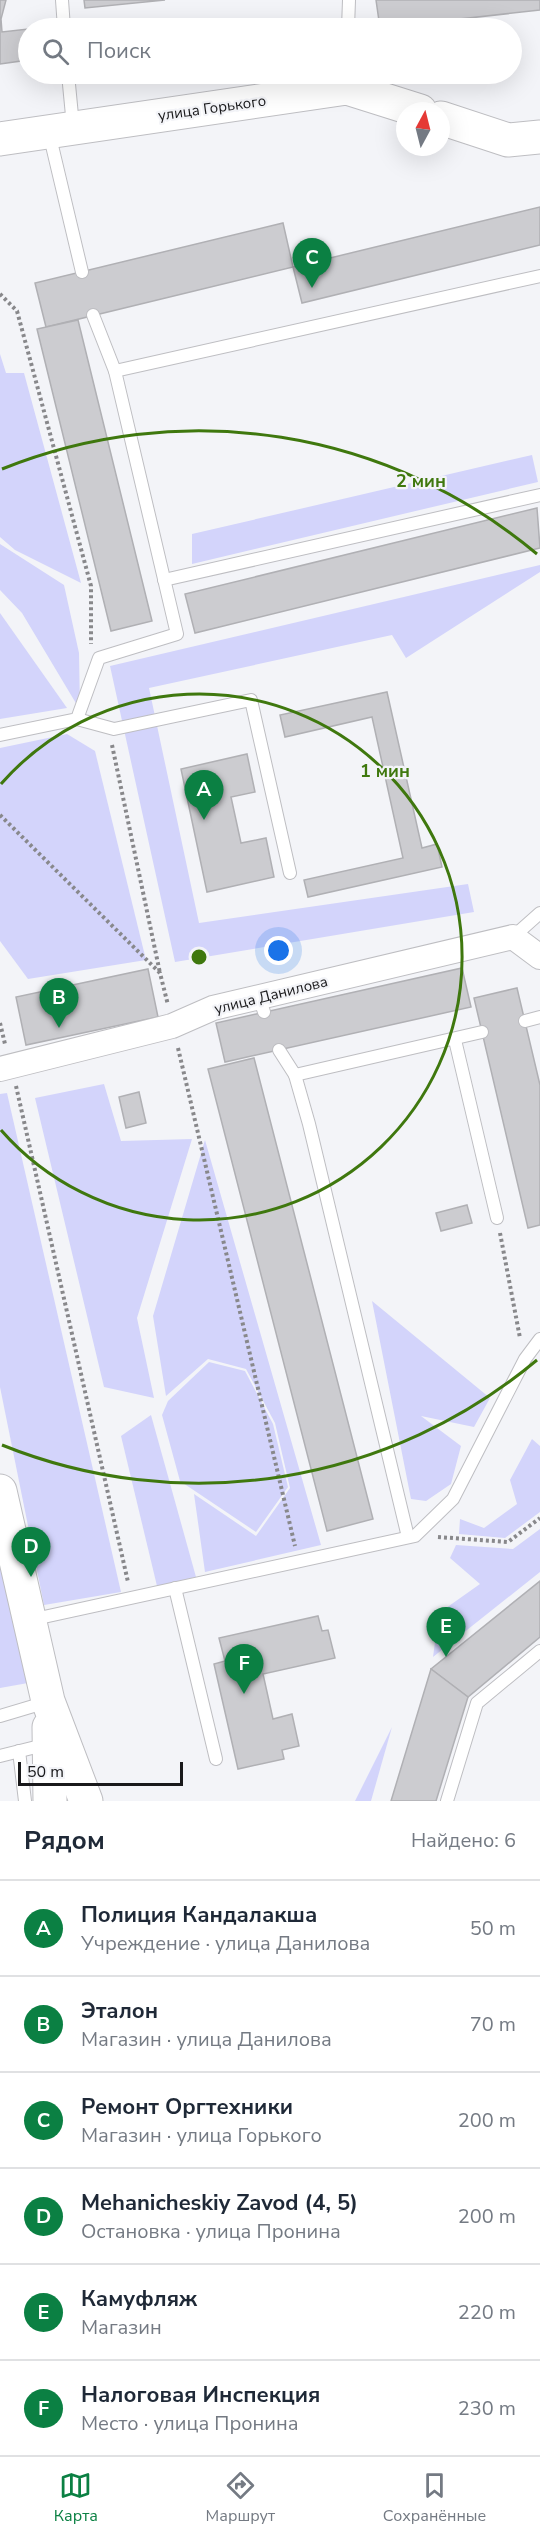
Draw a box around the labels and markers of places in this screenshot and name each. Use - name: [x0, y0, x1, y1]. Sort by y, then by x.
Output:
- pin: C: [292, 238, 332, 288]
- pin: A: [184, 770, 224, 820]
- centre of rings: [189, 947, 209, 967]
- pin: B: [40, 978, 78, 1028]
- pin: D: [12, 1528, 51, 1577]
- pin: E: [426, 1608, 466, 1657]
- pin: F: [224, 1644, 264, 1694]

